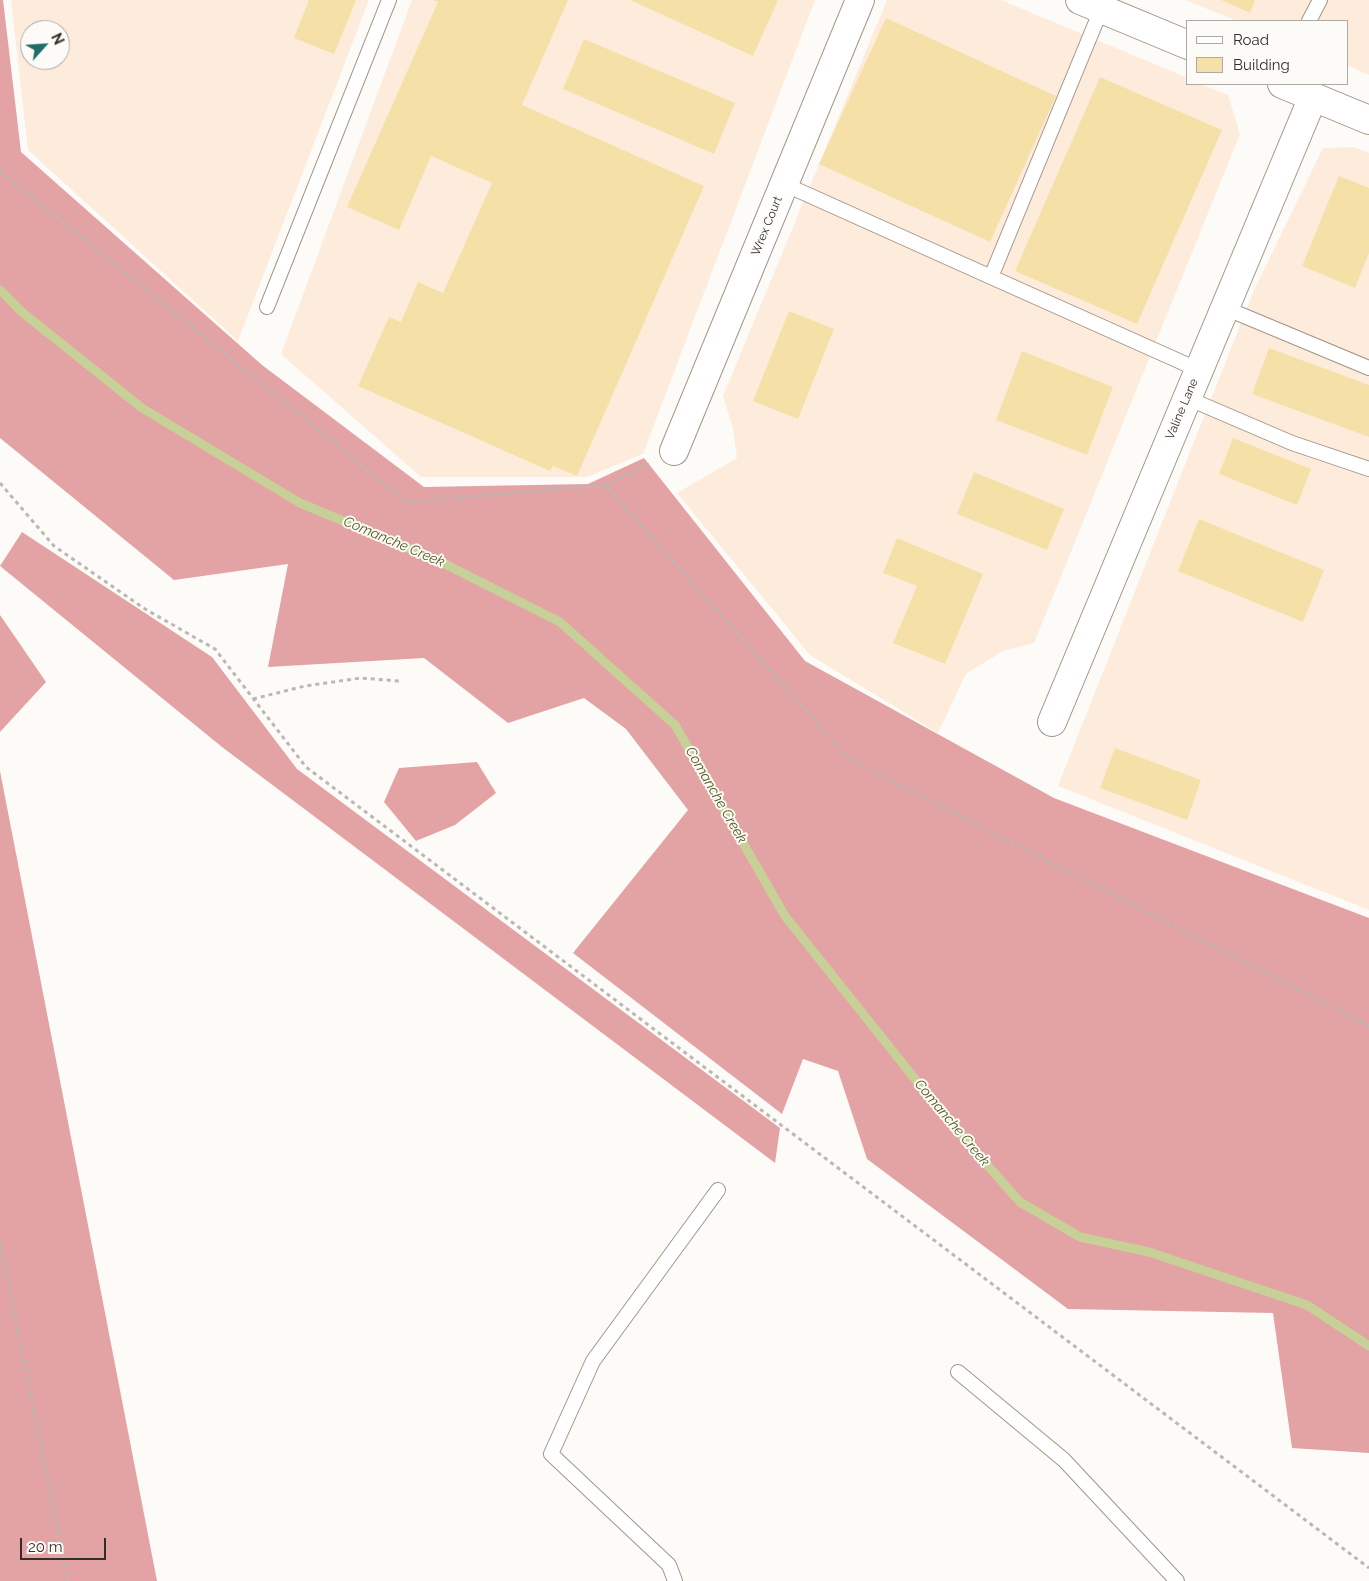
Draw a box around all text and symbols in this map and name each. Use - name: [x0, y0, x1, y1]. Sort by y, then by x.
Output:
- north arrow: [20, 20, 70, 70]
- legend: [1186, 20, 1349, 85]
- text: N: [48, 31, 67, 47]
- text: Road: [1233, 31, 1269, 49]
- text: Building: [1233, 56, 1290, 74]
- street label: Wrex Court: [749, 194, 785, 258]
- street label: Valine Lane: [1163, 376, 1201, 442]
- water label: Comanche Creek: [341, 513, 447, 571]
- water label: Comanche Creek: [682, 744, 750, 846]
- water label: Comanche Creek: [911, 1076, 993, 1170]
- scale bar: [22, 1528, 109, 1560]
- text: 20 m: [28, 1538, 63, 1556]

